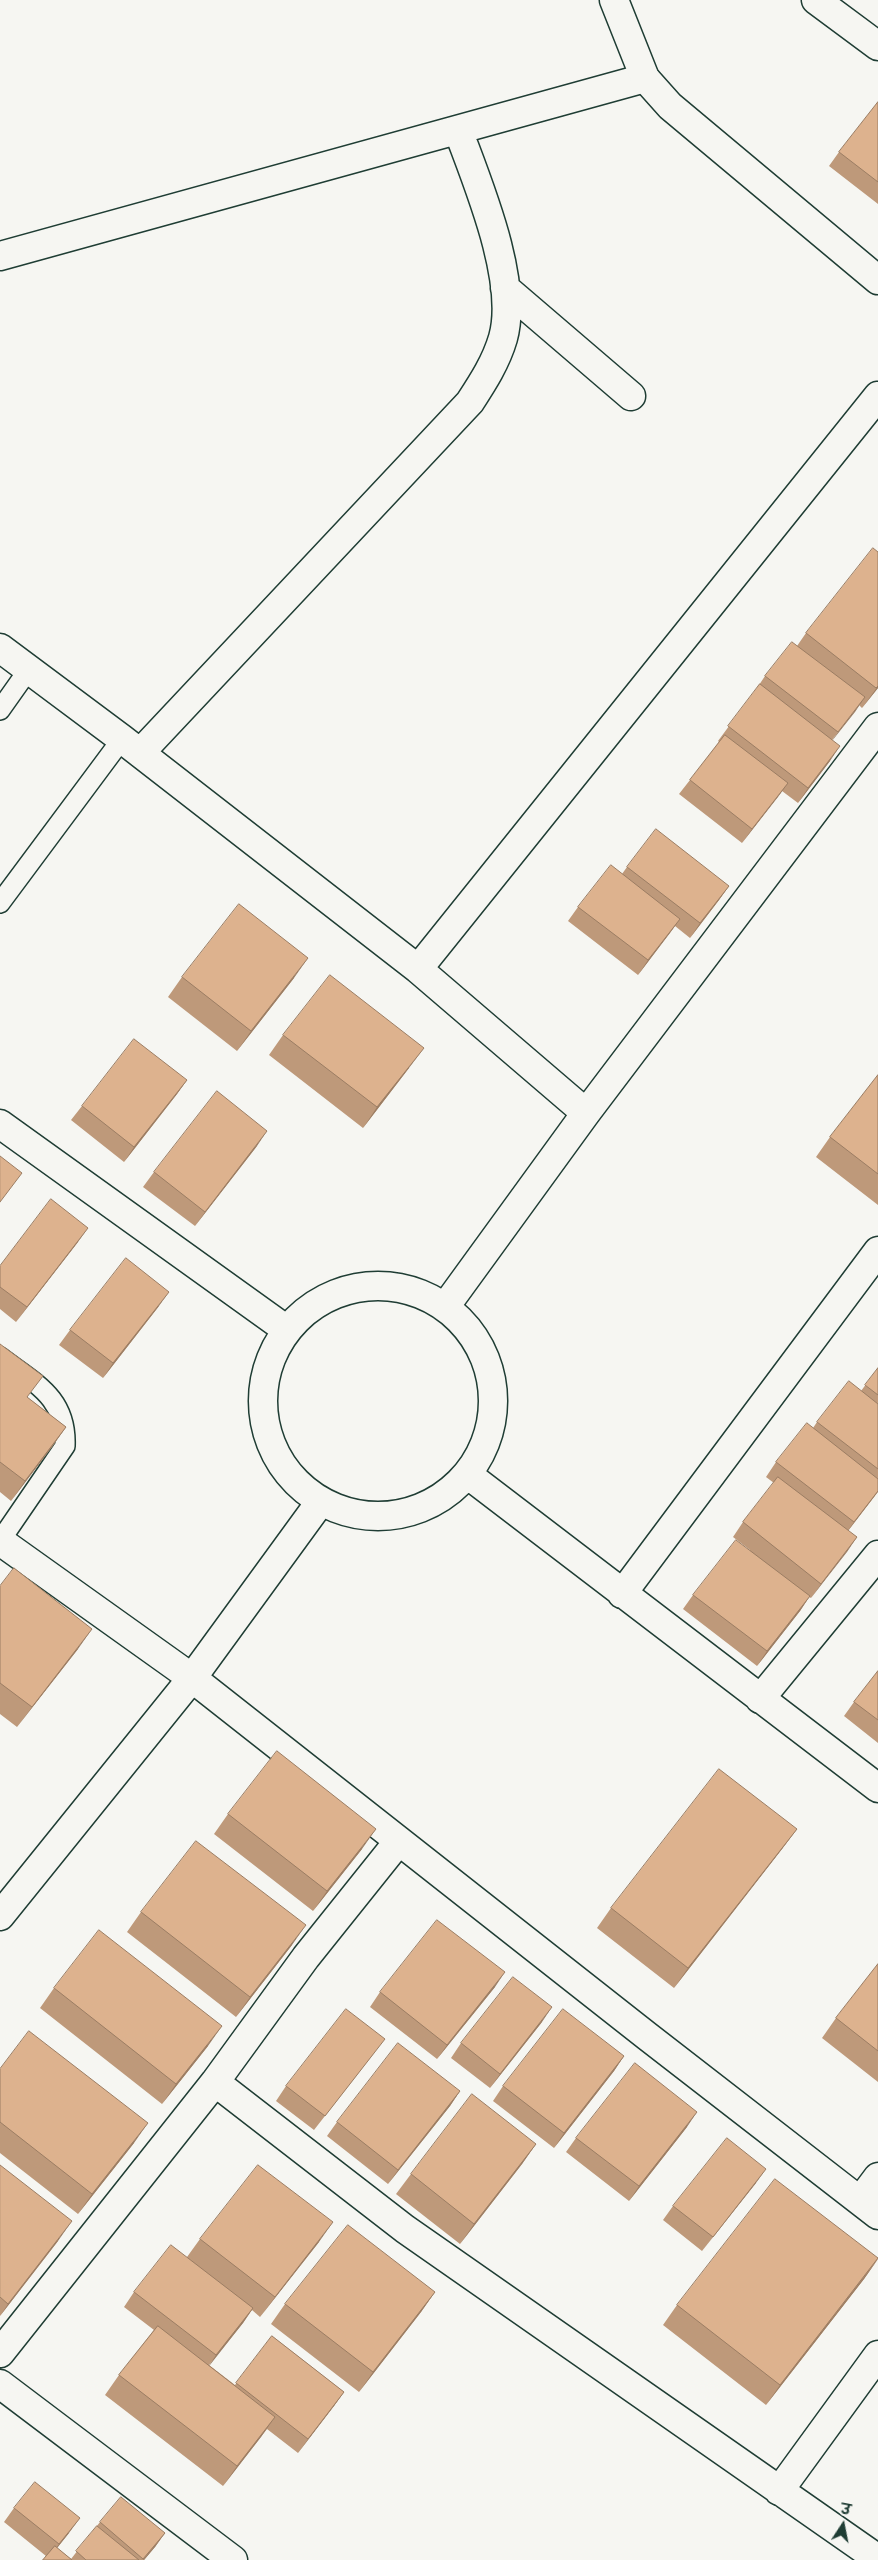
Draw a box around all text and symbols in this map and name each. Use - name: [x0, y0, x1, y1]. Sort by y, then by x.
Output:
- north arrow: [818, 2500, 868, 2550]
- text: उ: [840, 2501, 852, 2519]

